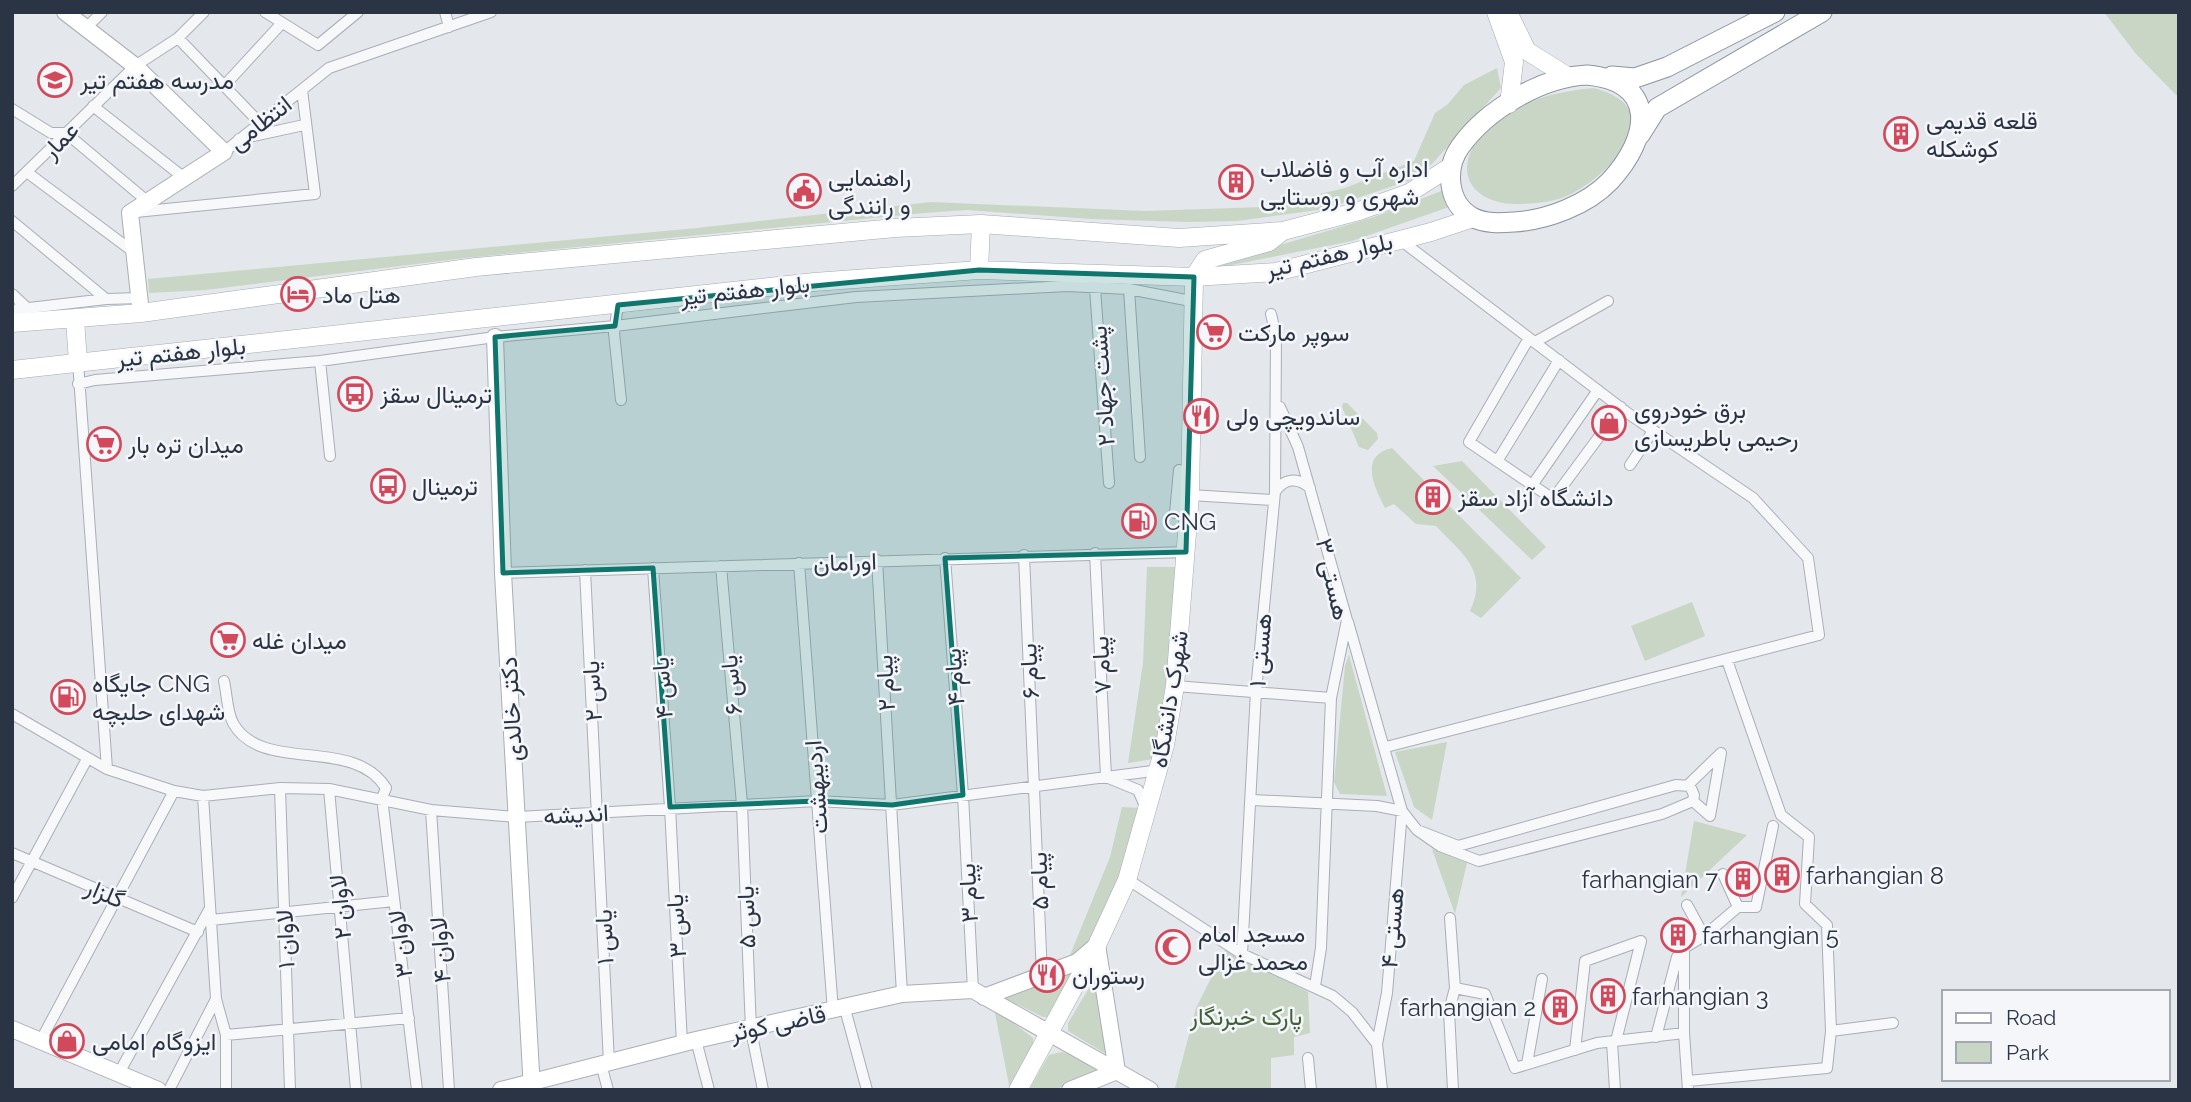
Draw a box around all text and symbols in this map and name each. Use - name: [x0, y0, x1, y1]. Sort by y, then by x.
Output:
- school or university icon: مدرسه هفتم تیر: [36, 61, 74, 99]
- place label: مدرسه هفتم تیر: [79, 66, 234, 97]
- street label: انتظامی: [223, 89, 297, 157]
- place label: قلعه قدیمی کوشکله: [1926, 106, 2038, 164]
- street label: عمار: [35, 115, 85, 166]
- building icon: قلعه قدیمی کوشکله: [1882, 115, 1920, 153]
- place label: اداره آب و فاضلاب شهری و روستایی: [1260, 154, 1429, 212]
- place label: راهنمایی و رانندگی: [828, 163, 911, 221]
- building icon: اداره آب و فاضلاب شهری و روستایی: [1217, 163, 1255, 201]
- public building icon: راهنمایی و رانندگی: [785, 172, 823, 210]
- street label: بلوار هفتم تیر: [1261, 226, 1396, 286]
- street label: بلوار هفتم تیر: [678, 269, 811, 313]
- hotel icon: هتل ماد: [279, 275, 317, 313]
- place label: هتل ماد: [322, 280, 401, 309]
- supermarket icon: سوپر مارکت: [1195, 313, 1233, 351]
- place label: سوپر مارکت: [1238, 318, 1349, 349]
- street label: پشت جهاد ۲: [1083, 325, 1123, 447]
- street label: بلوار هفتم تیر: [114, 331, 247, 375]
- bus stop icon: ترمینال سقز: [336, 375, 374, 413]
- place label: ترمینال سقز: [379, 380, 492, 410]
- place label: برق خودروی رحیمی باطریسازی: [1634, 395, 1798, 453]
- restaurant icon: ساندویچی ولی: [1182, 397, 1220, 435]
- place label: ساندویچی ولی: [1226, 402, 1360, 433]
- shop icon: برق خودروی رحیمی باطریسازی: [1590, 404, 1628, 442]
- supermarket icon: میدان تره بار: [85, 425, 123, 463]
- place label: میدان تره بار: [127, 430, 244, 460]
- bus stop icon: ترمینال: [369, 467, 407, 505]
- place label: ترمینال: [412, 472, 478, 502]
- building icon: دانشگاه آزاد سقز: [1414, 478, 1452, 516]
- place label: دانشگاه آزاد سقز: [1457, 483, 1613, 513]
- fuel station icon: CNG: [1120, 502, 1158, 540]
- place label: CNG: [1164, 507, 1216, 536]
- street label: هستی ۳: [1310, 535, 1356, 623]
- street label: اورامان: [813, 546, 877, 579]
- street label: هستی ۱: [1242, 612, 1278, 688]
- supermarket icon: میدان غله: [209, 621, 247, 659]
- place label: میدان غله: [252, 626, 347, 655]
- street label: شهرک دانشگاه: [1144, 628, 1195, 770]
- street label: پیام ۷: [1085, 635, 1119, 695]
- street label: پیام ۶: [1013, 642, 1047, 699]
- street label: پیام ۴: [938, 647, 972, 707]
- street label: یاس ۶: [714, 654, 748, 716]
- street label: پیام ۲: [869, 654, 903, 712]
- street label: دکتر خالدی: [494, 656, 529, 762]
- street label: یاس ۴: [645, 656, 679, 720]
- street label: یاس ۲: [576, 660, 608, 722]
- place label: جایگاه CNG شهدای حلبچه: [92, 669, 225, 728]
- fuel station icon: جایگاه CNG شهدای حلبچه: [49, 678, 87, 716]
- street label: اردیبهشت: [798, 739, 835, 835]
- street label: اندیشه: [543, 798, 609, 830]
- street label: پیام ۵: [1023, 852, 1056, 910]
- building icon: farhangian 8: [1763, 856, 1801, 894]
- building icon: farhangian 7: [1724, 860, 1762, 898]
- place label: farhangian 8: [1806, 861, 1944, 890]
- street label: پیام ۳: [952, 862, 986, 923]
- place label: farhangian 7: [1581, 865, 1718, 894]
- street label: گلزار: [80, 872, 129, 915]
- street label: لاوان ۲: [323, 873, 358, 941]
- street label: یاس ۵: [730, 885, 762, 949]
- street label: هستی ۴: [1374, 886, 1410, 970]
- street label: یاس ۳: [660, 893, 692, 959]
- street label: لاوان ۳: [381, 908, 420, 980]
- street label: لاوان ۱: [269, 909, 302, 969]
- street label: یاس ۱: [589, 909, 619, 965]
- street label: لاوان ۴: [423, 916, 458, 984]
- building icon: farhangian 5: [1659, 916, 1697, 954]
- place label: مسجد امام محمد غزالی: [1198, 919, 1308, 977]
- place label: farhangian 5: [1702, 921, 1839, 950]
- mosque icon: مسجد امام محمد غزالی: [1154, 928, 1192, 966]
- restaurant icon: رستوران: [1028, 956, 1066, 994]
- place label: رستوران: [1072, 961, 1145, 991]
- building icon: farhangian 3: [1589, 977, 1627, 1015]
- place label: farhangian 3: [1632, 982, 1769, 1011]
- building icon: farhangian 2: [1541, 988, 1579, 1026]
- legend: [1942, 990, 2170, 1081]
- place label: farhangian 2: [1400, 993, 1536, 1022]
- street label: قاضی کوثر: [727, 999, 829, 1048]
- park label: پارک خبرنگار: [1189, 1002, 1302, 1033]
- text: Road: [2006, 1005, 2056, 1030]
- shop icon: ایزوگام امامی: [48, 1022, 86, 1060]
- place label: ایزوگام امامی: [92, 1027, 216, 1058]
- text: Park: [2006, 1040, 2049, 1065]

